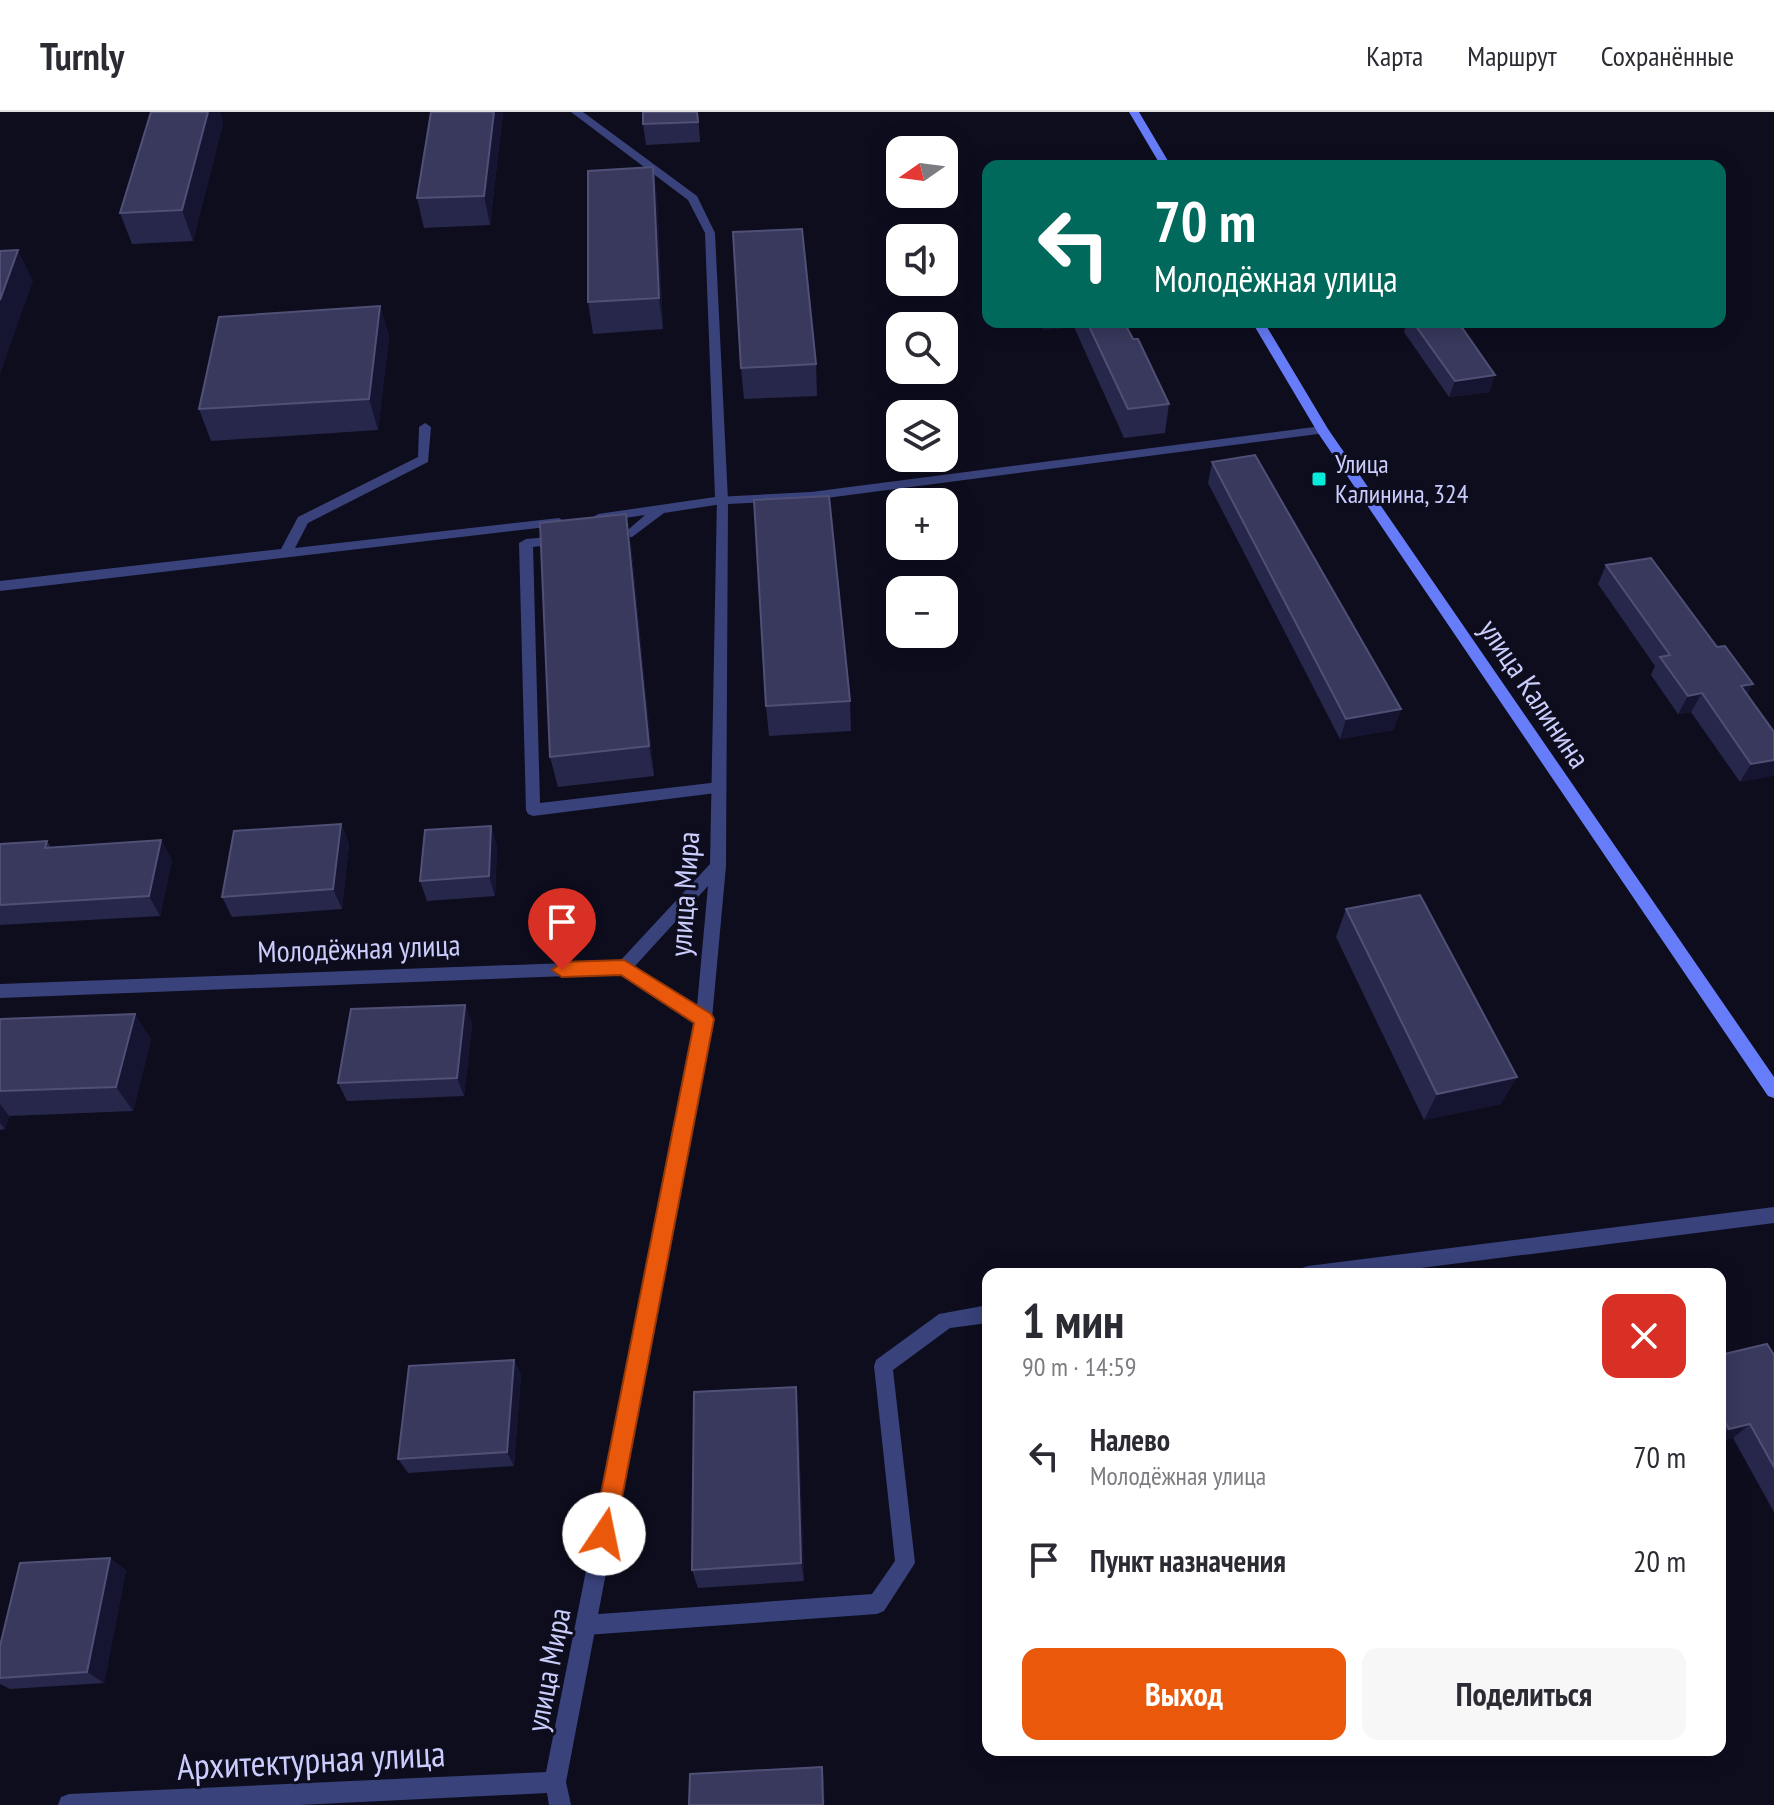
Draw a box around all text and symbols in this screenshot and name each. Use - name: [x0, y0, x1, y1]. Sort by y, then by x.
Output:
- text: Turnly: [40, 31, 124, 80]
- text: Карта: [1366, 37, 1423, 74]
- text: Маршрут: [1467, 37, 1557, 74]
- text: Сохранённые: [1601, 37, 1734, 74]
- north arrow: [886, 136, 958, 208]
- map controls: [886, 136, 958, 648]
- text: 70 m: [1154, 185, 1256, 257]
- icon: left: [1022, 192, 1126, 296]
- button: sound: [886, 224, 958, 296]
- text: Молодёжная улица: [1154, 255, 1398, 302]
- button: search: [886, 312, 958, 384]
- button: layers: [886, 400, 958, 472]
- place label: Улица Калинина, 324: [1335, 447, 1469, 510]
- marker: Улица Калинина, 324: [1310, 470, 1328, 488]
- button: +: [886, 488, 958, 560]
- button: −: [886, 576, 958, 648]
- street label: улица Калинина: [1471, 611, 1599, 775]
- street label: улица Мира: [660, 830, 707, 958]
- pin: [528, 888, 596, 970]
- icon: arrive: [540, 900, 584, 944]
- street label: Молодёжная улица: [257, 924, 461, 971]
- text: 1 мин: [1022, 1289, 1124, 1351]
- button: close: [1602, 1294, 1686, 1378]
- text: 90 m · 14:59: [1022, 1350, 1137, 1383]
- text: Налево: [1090, 1420, 1170, 1459]
- icon: left: [1022, 1434, 1066, 1478]
- text: 70 m: [1633, 1437, 1686, 1476]
- text: Молодёжная улица: [1090, 1459, 1266, 1492]
- position arrow: [562, 1492, 646, 1576]
- icon: arrive: [1022, 1538, 1066, 1582]
- text: Пункт назначения: [1090, 1541, 1286, 1580]
- text: 20 m: [1633, 1541, 1686, 1580]
- street label: улица Мира: [516, 1605, 579, 1735]
- button: Выход: [1022, 1648, 1346, 1740]
- button: Поделиться: [1362, 1648, 1686, 1740]
- street label: Архитектурная улица: [176, 1729, 446, 1790]

